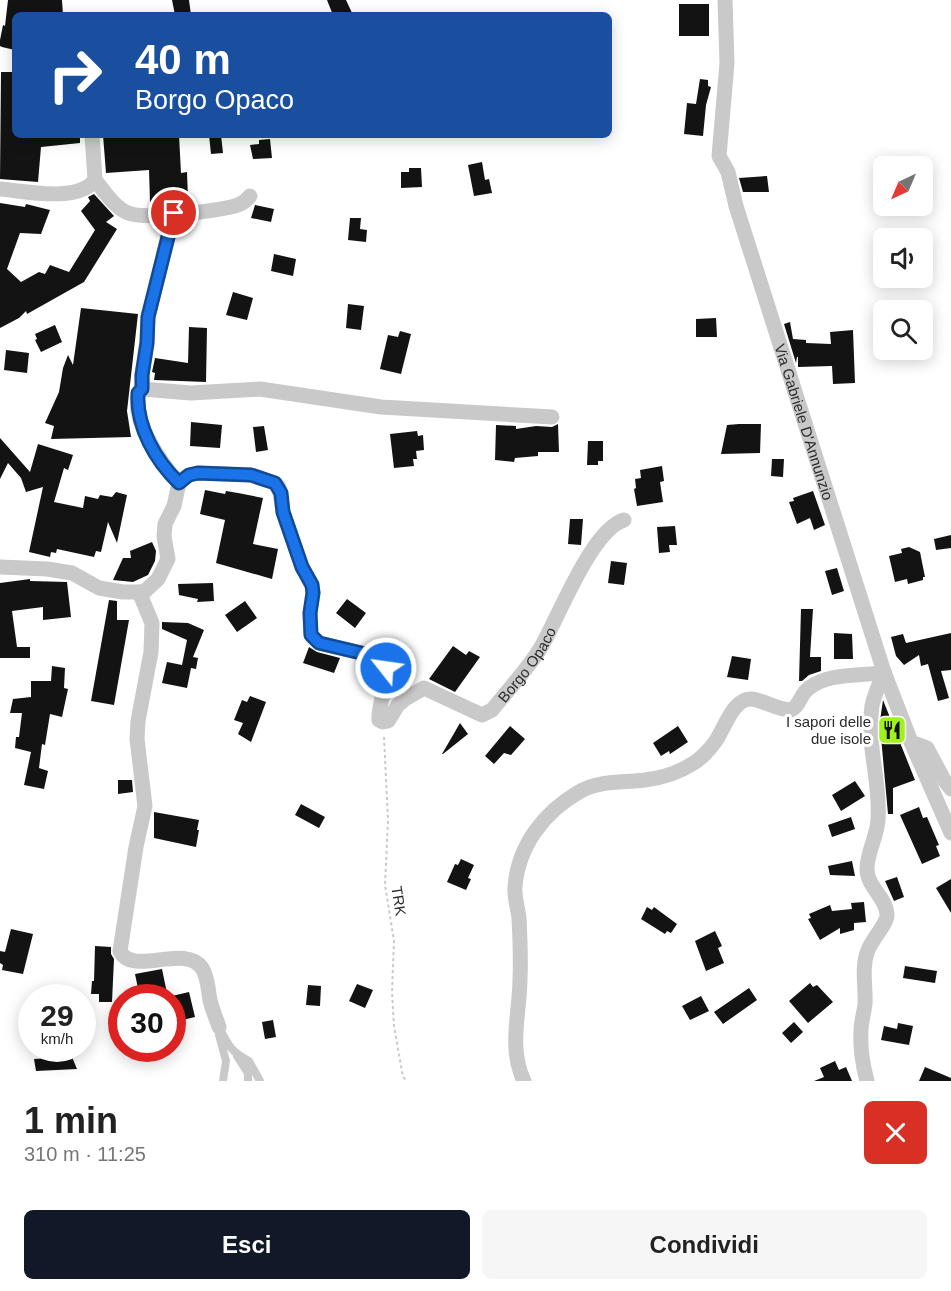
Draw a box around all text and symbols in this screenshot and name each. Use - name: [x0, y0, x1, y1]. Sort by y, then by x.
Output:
- icon: right: [36, 36, 114, 114]
- text: 40 m: [135, 36, 231, 83]
- text: Borgo Opaco: [135, 85, 294, 115]
- north arrow: [873, 156, 933, 216]
- map controls: [873, 156, 933, 360]
- pin: [148, 187, 199, 238]
- icon: arrive: [157, 196, 190, 229]
- button: sound: [873, 228, 933, 288]
- button: search: [873, 300, 933, 360]
- street label: Via Gabriele D'Annunzio: [772, 342, 837, 502]
- street label: Borgo Opaco: [494, 624, 559, 705]
- position arrow: [354, 636, 418, 700]
- place label: I sapori delle due isole: [786, 713, 871, 747]
- restaurant icon: I sapori delle due isole: [876, 714, 908, 746]
- street label: TRK: [388, 885, 410, 917]
- speed limit sign: 30: [108, 984, 186, 1062]
- text: 29: [40, 999, 74, 1032]
- text: km/h: [41, 1030, 73, 1047]
- text: 1 min: [24, 1100, 118, 1141]
- button: close: [864, 1101, 927, 1164]
- text: 310 m · 11:25: [24, 1143, 146, 1165]
- button: Esci: [24, 1210, 470, 1279]
- button: Condividi: [482, 1210, 927, 1279]

